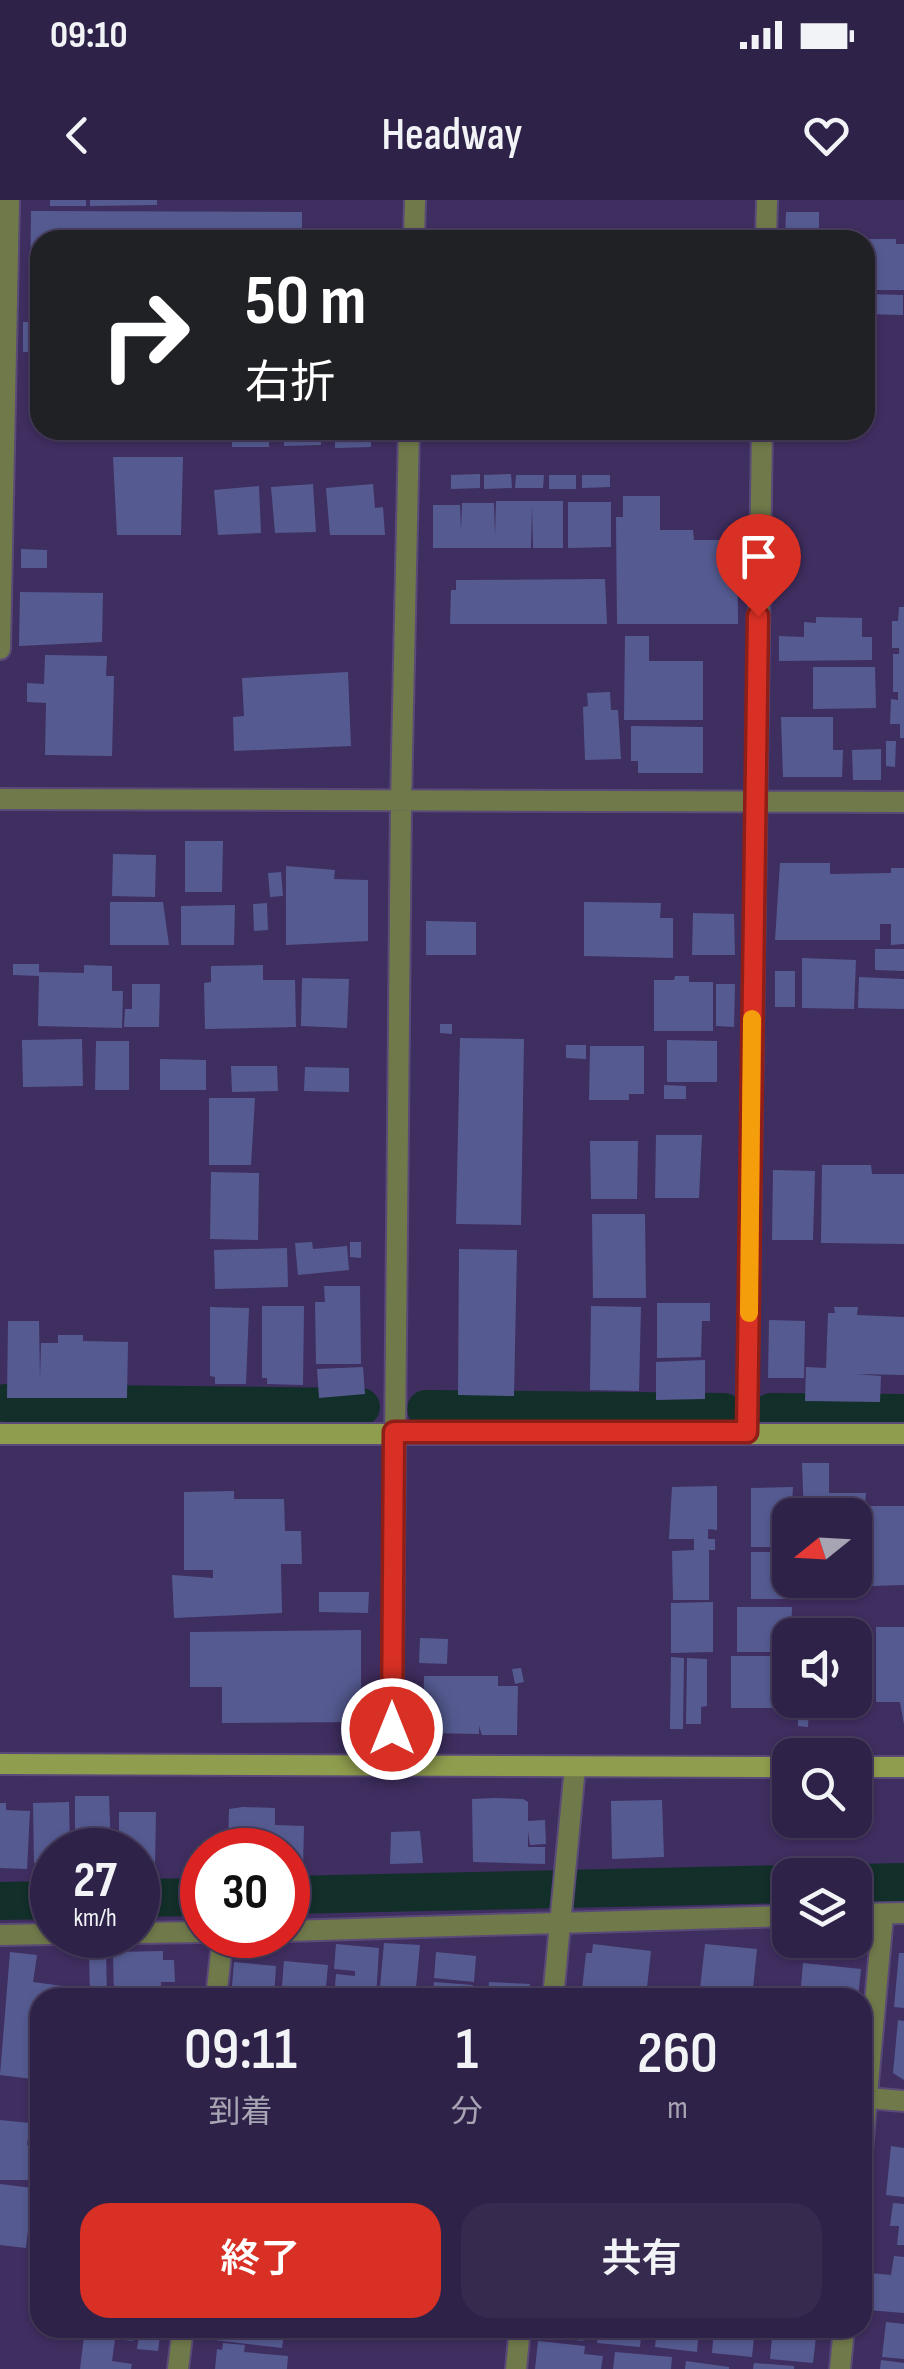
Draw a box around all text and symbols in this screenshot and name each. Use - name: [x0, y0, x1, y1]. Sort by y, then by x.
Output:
- text: 09:10: [50, 13, 128, 58]
- icon: back: [50, 108, 105, 163]
- text: Headway: [381, 108, 523, 163]
- icon: heart: [799, 108, 854, 163]
- text: 50 m: [245, 260, 366, 344]
- icon: right: [80, 270, 210, 400]
- text: 右折: [245, 356, 335, 411]
- pin: [716, 514, 801, 617]
- icon: arrive: [731, 529, 786, 584]
- north arrow: [772, 1498, 872, 1598]
- map controls: [772, 1498, 872, 1958]
- button: sound: [772, 1618, 872, 1718]
- position arrow: [340, 1677, 444, 1781]
- button: search: [772, 1738, 872, 1838]
- speed limit sign: 30: [180, 1828, 310, 1958]
- text: 27: [73, 1851, 117, 1911]
- button: layers: [772, 1858, 872, 1958]
- text: km/h: [73, 1903, 117, 1934]
- text: 09:11: [184, 2014, 297, 2086]
- text: 1: [456, 2014, 478, 2086]
- text: 260: [637, 2018, 718, 2090]
- text: m: [667, 2089, 688, 2128]
- text: 到着: [208, 2093, 273, 2132]
- text: 分: [451, 2093, 483, 2132]
- button: 終了: [80, 2203, 441, 2318]
- button: 共有: [461, 2203, 822, 2318]

